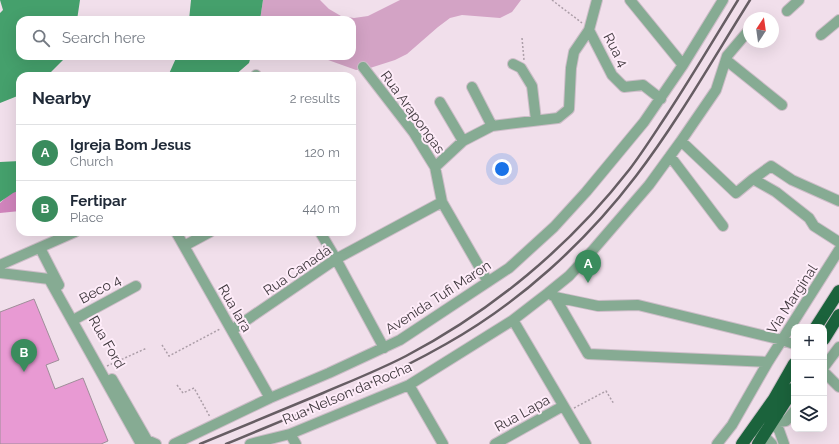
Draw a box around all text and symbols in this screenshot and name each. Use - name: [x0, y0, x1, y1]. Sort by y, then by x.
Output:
- north arrow: [743, 12, 779, 48]
- search box: [16, 16, 356, 60]
- icon: search: [30, 27, 52, 49]
- text: Search here: [62, 29, 145, 47]
- street label: Rua 4: [600, 30, 632, 70]
- street label: Rua Arapongas: [378, 68, 448, 157]
- text: Nearby: [32, 88, 91, 108]
- text: 2 results: [290, 91, 340, 106]
- text: Igreja Bom Jesus: [70, 136, 191, 154]
- text: A: [41, 145, 49, 160]
- text: 120 m: [304, 145, 340, 160]
- text: Church: [70, 154, 113, 169]
- your location: [492, 159, 512, 179]
- text: Fertipar: [70, 192, 126, 210]
- text: B: [41, 201, 49, 216]
- text: 440 m: [303, 201, 340, 216]
- text: Place: [70, 210, 103, 225]
- street label: Rua Canadá: [260, 242, 334, 298]
- pin: A: [575, 250, 601, 283]
- street label: Avenida Tufi Maron: [382, 257, 494, 337]
- street label: Via Marginal: [764, 261, 820, 337]
- street label: Beco 4: [77, 271, 124, 307]
- street label: Rua Iara: [215, 281, 255, 335]
- street label: Rua Ford: [86, 313, 128, 371]
- map controls: [791, 324, 827, 432]
- button: +: [791, 324, 827, 360]
- pin: B: [11, 339, 37, 372]
- street label: Rua Nelson da Rocha: [280, 359, 414, 427]
- button: −: [791, 360, 827, 396]
- street label: Rua Lapa: [492, 391, 552, 435]
- button: layers: [791, 396, 827, 432]

